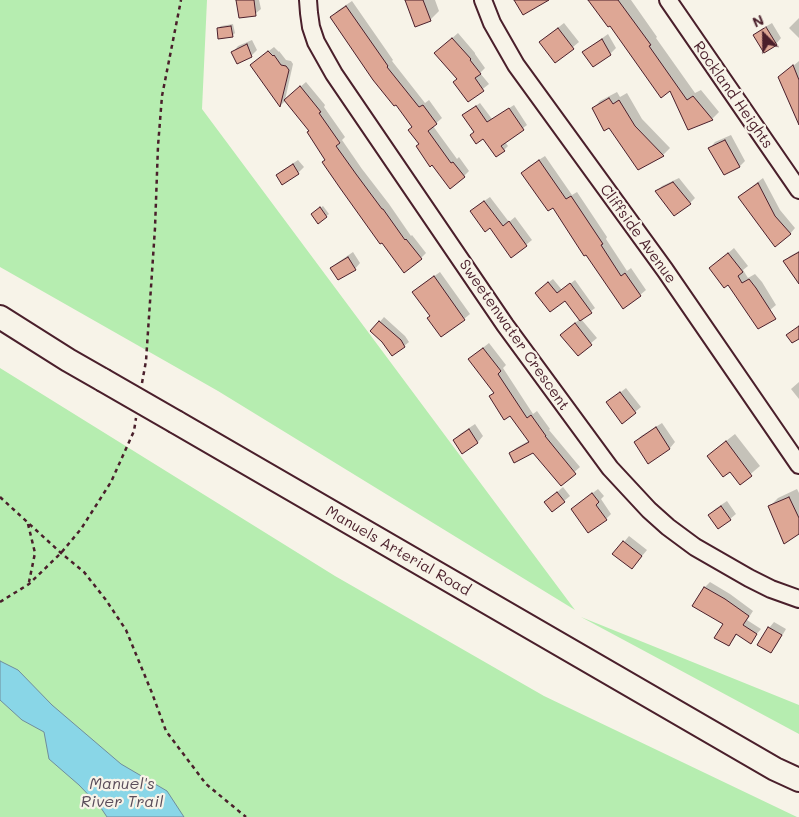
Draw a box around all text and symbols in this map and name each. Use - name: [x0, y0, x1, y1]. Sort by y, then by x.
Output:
- north arrow: [739, 10, 789, 60]
- text: N: [749, 10, 767, 32]
- street label: Rockland Heights: [689, 38, 777, 152]
- street label: Cliffside Avenue: [596, 181, 680, 287]
- street label: Sweetenwater Crescent: [455, 256, 573, 414]
- street label: Manuels Arterial Road: [322, 502, 474, 600]
- water label: Manuel's River Trail: [81, 774, 163, 812]

